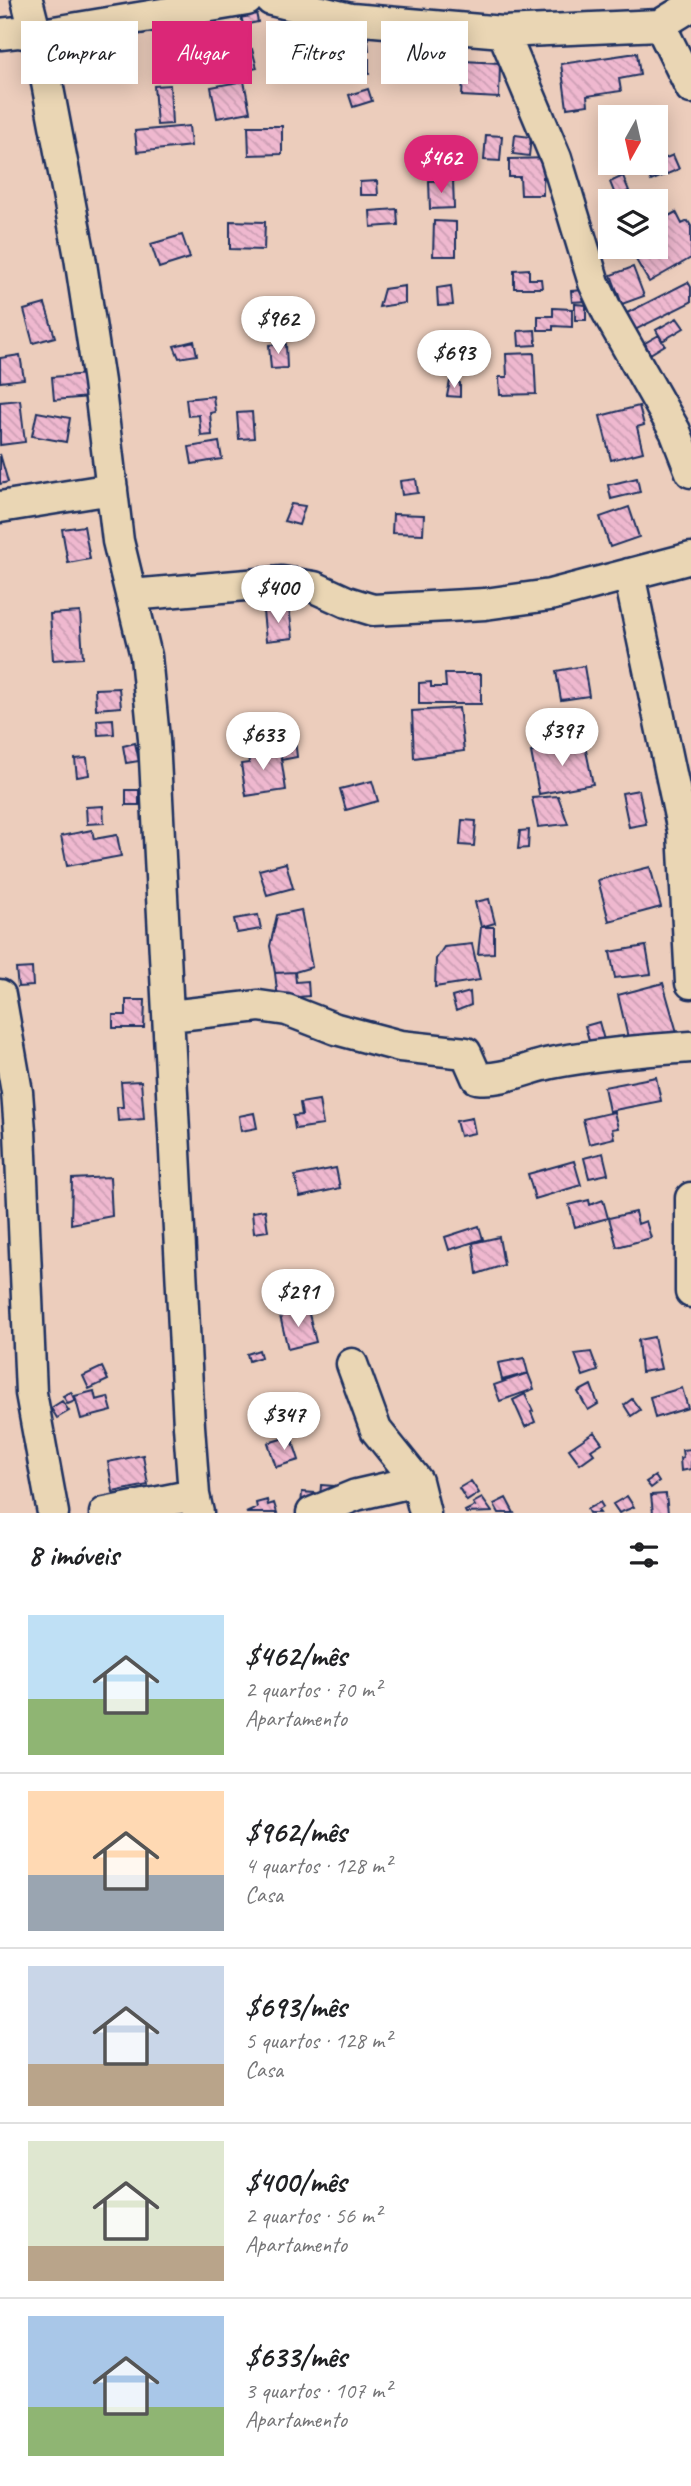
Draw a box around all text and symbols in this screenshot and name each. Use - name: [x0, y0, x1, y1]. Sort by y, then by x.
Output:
- chip: Comprar: [21, 21, 138, 84]
- chip: Alugar: [152, 21, 252, 84]
- chip: Filtros: [266, 21, 367, 84]
- chip: Novo: [381, 21, 468, 84]
- north arrow: [598, 105, 668, 175]
- map controls: [598, 105, 668, 259]
- pin: $462: [400, 136, 482, 195]
- text: $462: [420, 143, 462, 172]
- button: layers: [598, 189, 668, 259]
- pin: $962: [237, 296, 319, 356]
- text: $962: [257, 304, 299, 333]
- pin: $693: [413, 330, 495, 390]
- text: $693: [433, 338, 475, 367]
- pin: $400: [237, 566, 319, 625]
- text: $400: [257, 573, 299, 602]
- pin: $397: [521, 708, 603, 768]
- pin: $633: [222, 712, 304, 772]
- text: $397: [541, 716, 583, 745]
- text: $633: [242, 720, 284, 749]
- pin: $291: [257, 1270, 339, 1329]
- text: $291: [277, 1277, 319, 1306]
- pin: $347: [243, 1392, 325, 1452]
- text: $347: [263, 1400, 305, 1429]
- text: 8 imóveis: [28, 1536, 119, 1574]
- icon: filters: [625, 1536, 663, 1574]
- text: $462/mês: [245, 1637, 347, 1675]
- icon: home: [84, 1643, 168, 1727]
- text: 2 quartos · 70 m²: [245, 1675, 381, 1704]
- text: Apartamento: [245, 1704, 347, 1733]
- text: $962/mês: [245, 1813, 347, 1851]
- icon: home: [84, 1819, 168, 1903]
- text: 4 quartos · 128 m²: [245, 1851, 391, 1880]
- text: Casa: [245, 1880, 283, 1909]
- text: $693/mês: [245, 1988, 347, 2026]
- icon: home: [84, 1994, 168, 2078]
- text: 5 quartos · 128 m²: [245, 2026, 391, 2055]
- text: Casa: [245, 2055, 283, 2084]
- text: $400/mês: [245, 2163, 346, 2201]
- icon: home: [84, 2169, 168, 2253]
- text: 2 quartos · 56 m²: [245, 2201, 381, 2230]
- text: Apartamento: [245, 2230, 347, 2259]
- text: $633/mês: [245, 2338, 347, 2376]
- icon: home: [84, 2344, 168, 2428]
- text: 3 quartos · 107 m²: [245, 2376, 391, 2405]
- text: Apartamento: [245, 2405, 347, 2434]

